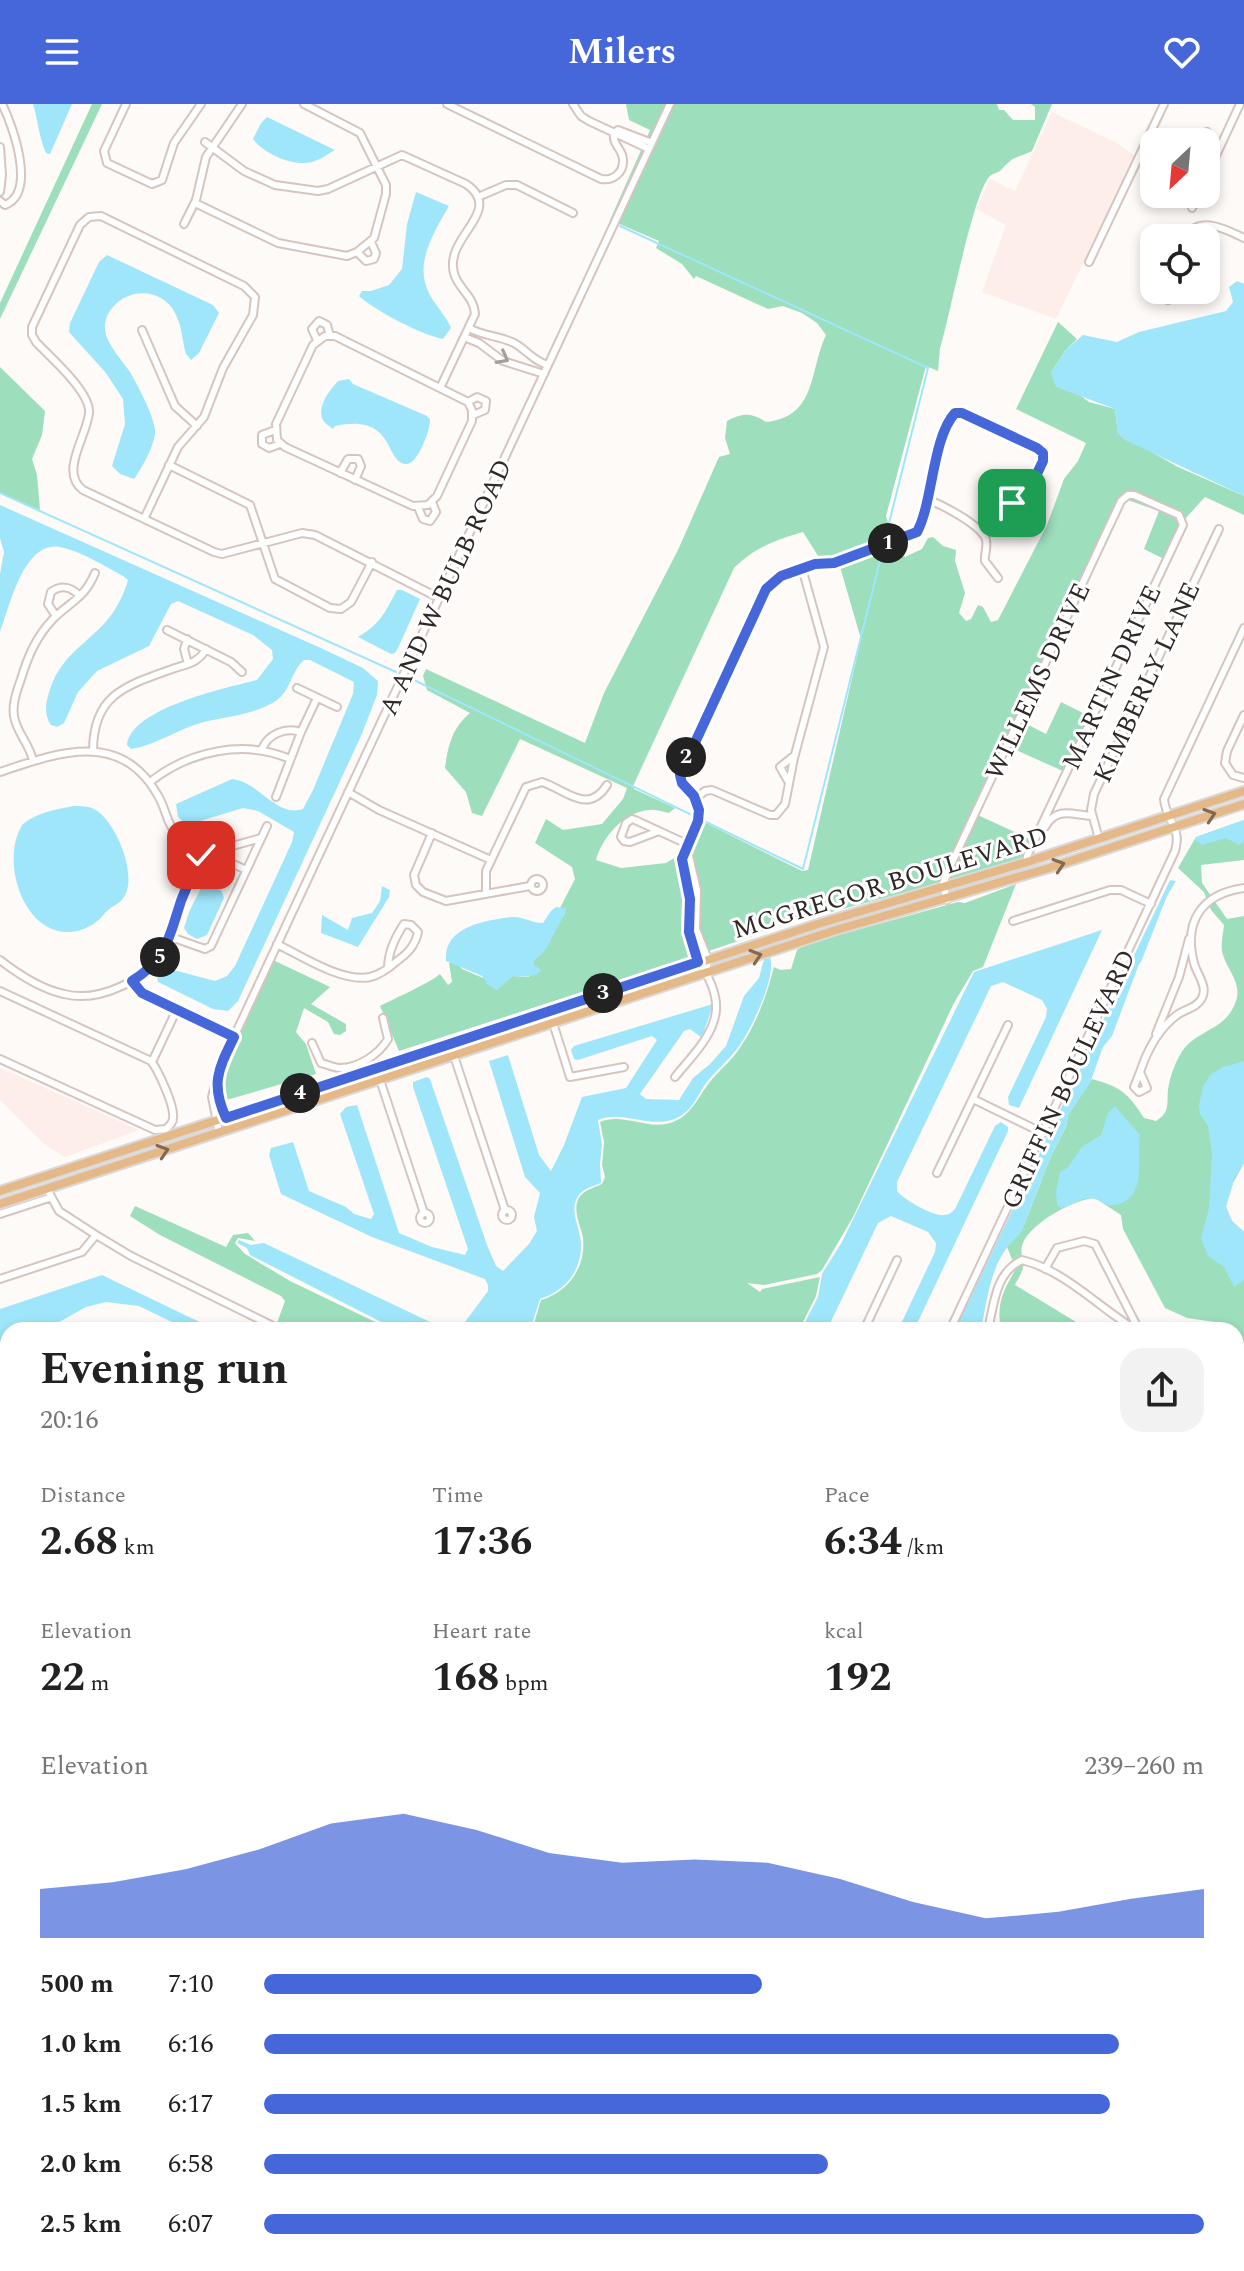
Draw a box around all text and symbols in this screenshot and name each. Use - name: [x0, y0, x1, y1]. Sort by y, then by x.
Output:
- text: Milers: [568, 25, 676, 80]
- icon: menu: [40, 30, 84, 74]
- icon: heart: [1160, 30, 1204, 74]
- north arrow: [1140, 128, 1220, 208]
- map controls: [1140, 128, 1220, 304]
- button: locate: [1140, 224, 1220, 304]
- one-way arrow: [495, 349, 509, 364]
- street label: A AND W BULB ROAD: [369, 452, 523, 722]
- pin: [978, 469, 1046, 537]
- icon: arrive: [990, 481, 1034, 525]
- pin: 1: [868, 523, 908, 563]
- text: 1: [882, 526, 894, 559]
- street label: KIMBERLY LANE: [1083, 575, 1211, 790]
- street label: WILLEMS DRIVE: [975, 576, 1101, 787]
- street label: MARTIN DRIVE: [1052, 578, 1172, 776]
- pin: 2: [666, 737, 706, 777]
- text: 2: [680, 740, 692, 773]
- one-way arrow: [1202, 809, 1216, 825]
- street label: MCGREGOR BOULEVARD: [728, 816, 1053, 950]
- pin: [167, 821, 235, 889]
- icon: check: [179, 833, 223, 877]
- one-way arrow: [1051, 858, 1065, 874]
- pin: 5: [140, 937, 180, 977]
- text: 5: [154, 940, 166, 973]
- street label: GRIFFIN BOULEVARD: [991, 943, 1147, 1216]
- one-way arrow: [748, 950, 762, 966]
- pin: 3: [583, 973, 623, 1013]
- text: 3: [597, 976, 609, 1009]
- pin: 4: [280, 1073, 320, 1113]
- text: 4: [294, 1076, 306, 1109]
- one-way arrow: [155, 1144, 169, 1160]
- text: Evening run: [40, 1336, 288, 1403]
- button: share: [1120, 1348, 1204, 1432]
- text: 20:16: [40, 1400, 99, 1440]
- text: Distance: [40, 1479, 126, 1512]
- text: Time: [432, 1479, 483, 1512]
- text: Pace: [824, 1479, 870, 1512]
- text: 2.68: [40, 1512, 118, 1573]
- text: 17:36: [432, 1512, 532, 1573]
- text: 6:34: [824, 1512, 902, 1573]
- text: km: [118, 1531, 155, 1564]
- text: /km: [902, 1531, 944, 1564]
- text: Elevation: [40, 1615, 132, 1648]
- text: Heart rate: [432, 1615, 532, 1648]
- text: kcal: [824, 1615, 864, 1648]
- text: 22: [40, 1648, 85, 1709]
- text: 168: [432, 1648, 499, 1709]
- text: 192: [824, 1648, 891, 1709]
- text: m: [85, 1667, 109, 1700]
- text: bpm: [499, 1667, 549, 1700]
- text: Elevation: [40, 1746, 149, 1786]
- text: 239–260 m: [1084, 1746, 1204, 1786]
- text: 500 m: [40, 1964, 114, 2004]
- text: 7:10: [168, 1964, 214, 2004]
- text: 1.0 km: [40, 2024, 122, 2064]
- text: 6:16: [168, 2024, 214, 2064]
- text: 1.5 km: [40, 2084, 122, 2124]
- text: 6:17: [168, 2084, 214, 2124]
- text: 2.0 km: [40, 2144, 122, 2184]
- text: 6:58: [168, 2144, 214, 2184]
- text: 2.5 km: [40, 2204, 122, 2244]
- text: 6:07: [168, 2204, 214, 2244]

